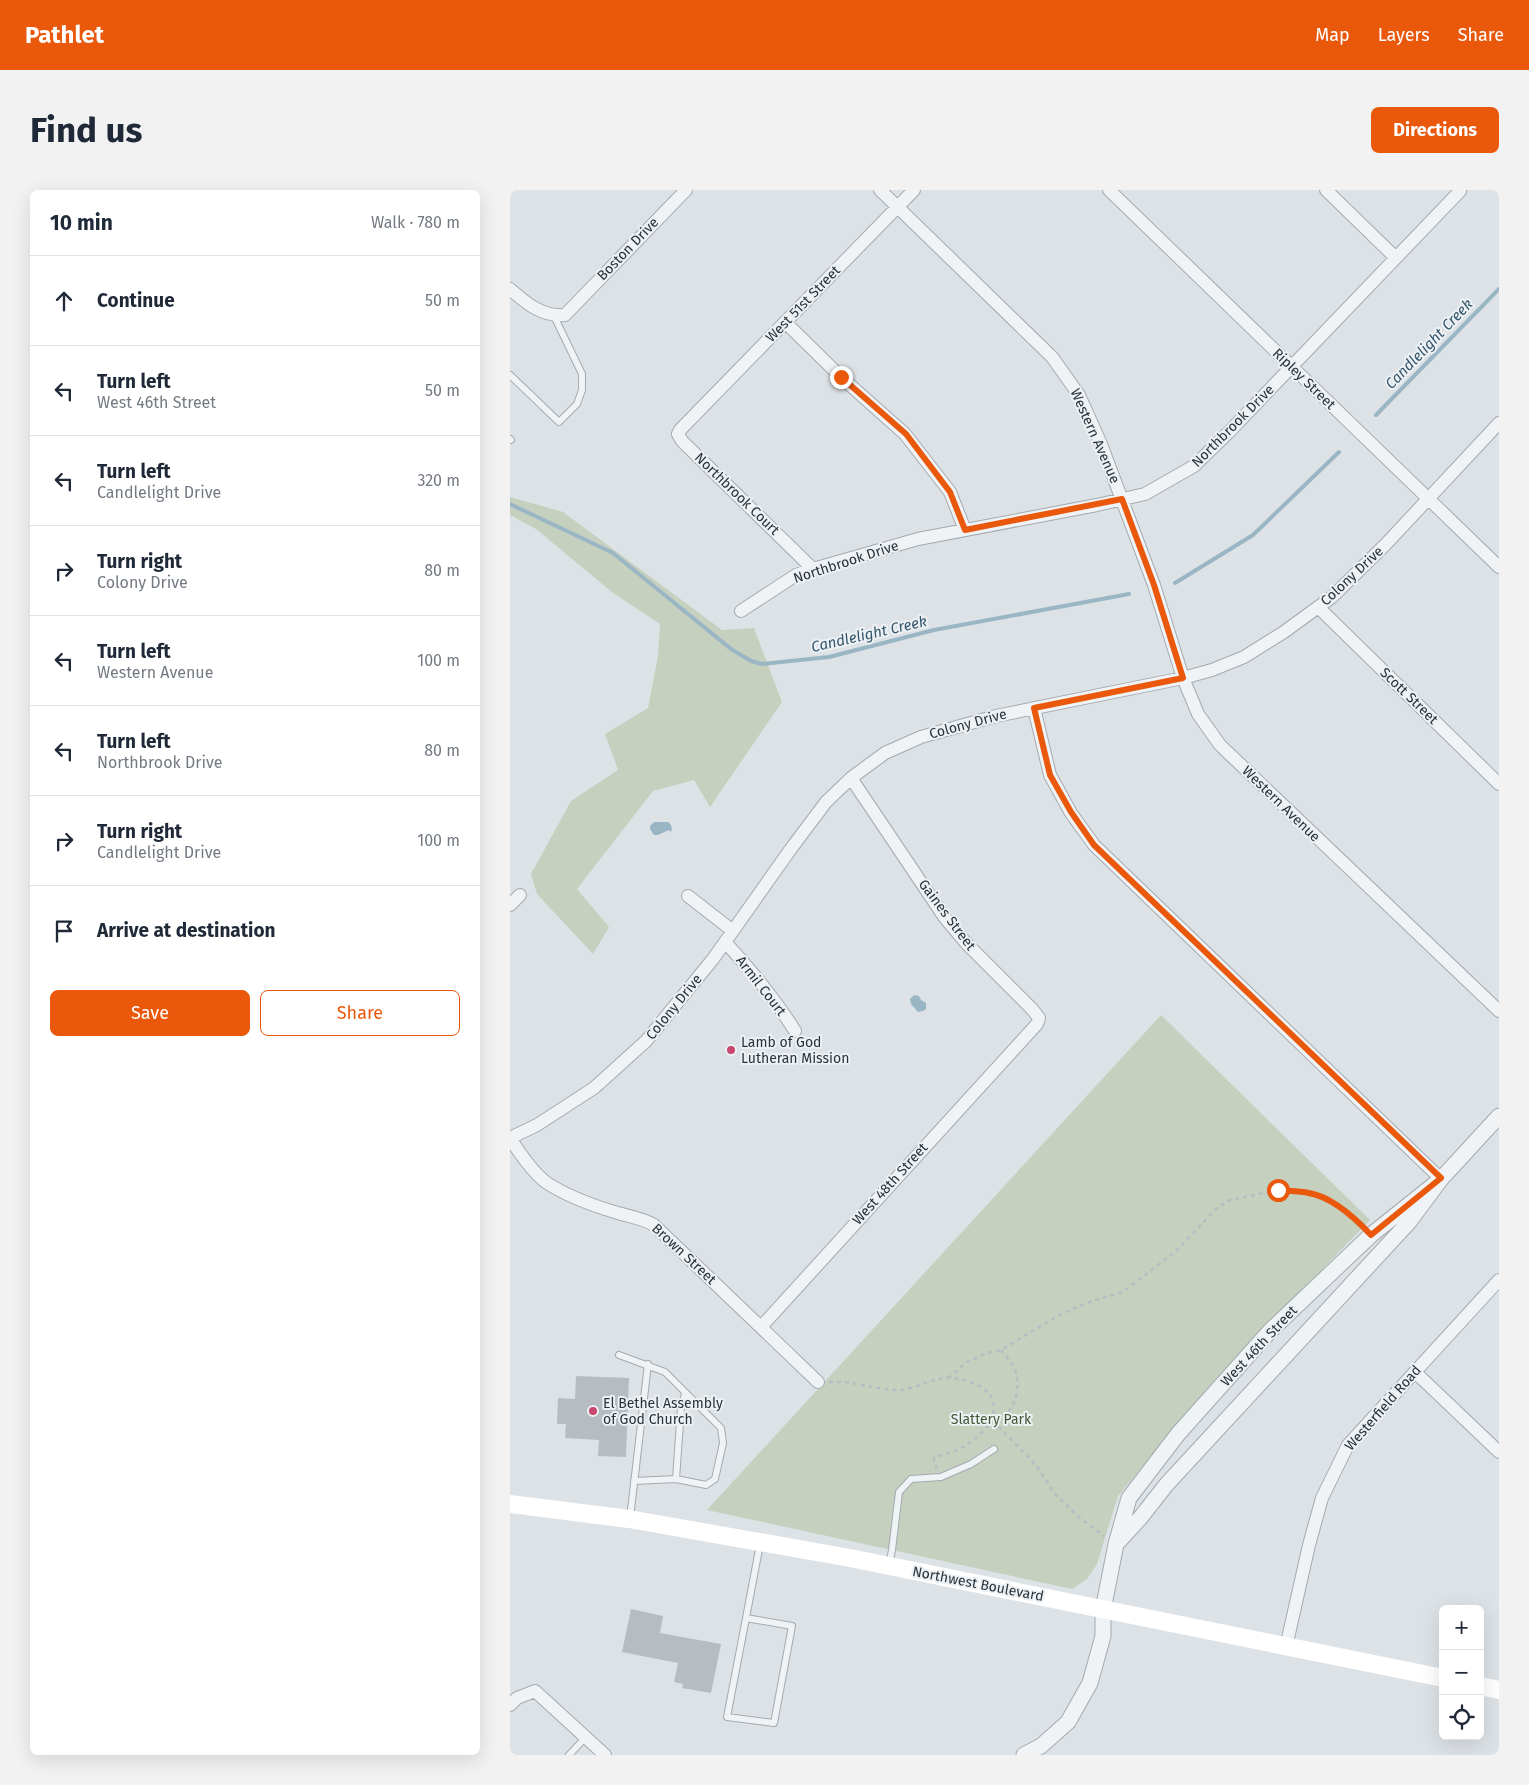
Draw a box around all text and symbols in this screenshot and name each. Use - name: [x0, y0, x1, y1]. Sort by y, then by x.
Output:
- text: Pathlet: [25, 21, 104, 49]
- text: Map: [1315, 24, 1350, 46]
- text: Layers: [1378, 24, 1430, 46]
- text: Share: [1458, 24, 1504, 46]
- button: Directions: [1371, 107, 1499, 153]
- text: Find us: [30, 109, 142, 151]
- text: 10 min: [50, 210, 113, 236]
- text: Walk · 780 m: [371, 213, 460, 232]
- street label: Boston Drive: [594, 214, 662, 284]
- street label: West 51st Street: [762, 261, 845, 346]
- icon: ahead: [50, 287, 78, 315]
- text: Continue: [97, 289, 175, 312]
- text: 50 m: [425, 291, 460, 310]
- water label: Candlelight Creek: [1381, 295, 1477, 393]
- street label: Ripley Street: [1269, 345, 1340, 414]
- route end: [830, 366, 853, 389]
- text: Turn left: [97, 370, 171, 393]
- icon: left: [50, 377, 78, 405]
- text: 50 m: [425, 381, 460, 400]
- street label: Northbrook Drive: [1188, 381, 1278, 471]
- street label: Western Avenue: [1067, 386, 1123, 486]
- text: West 46th Street: [97, 393, 216, 412]
- street label: Northbrook Court: [691, 449, 784, 539]
- text: Turn left: [97, 460, 171, 483]
- icon: left: [50, 467, 78, 495]
- text: 320 m: [417, 471, 460, 490]
- text: Candlelight Drive: [97, 483, 221, 502]
- street label: Northbrook Drive: [791, 537, 901, 587]
- street label: Colony Drive: [1317, 543, 1387, 609]
- text: Turn right: [97, 550, 182, 573]
- icon: right: [50, 557, 78, 585]
- text: 80 m: [424, 561, 460, 580]
- text: Colony Drive: [97, 573, 188, 592]
- water label: Candlelight Creek: [809, 612, 929, 656]
- text: Turn left: [97, 640, 171, 663]
- icon: left: [50, 647, 78, 675]
- text: 100 m: [417, 651, 460, 670]
- text: Western Avenue: [97, 663, 213, 682]
- street label: Scott Street: [1376, 664, 1442, 728]
- street label: Colony Drive: [927, 706, 1009, 742]
- text: Turn left: [97, 730, 171, 753]
- icon: left: [50, 737, 78, 765]
- text: 80 m: [424, 741, 460, 760]
- text: Northbrook Drive: [97, 753, 222, 772]
- street label: Western Avenue: [1238, 763, 1324, 845]
- text: Turn right: [97, 820, 182, 843]
- icon: right: [50, 827, 78, 855]
- text: 100 m: [417, 831, 460, 850]
- text: Candlelight Drive: [97, 843, 221, 862]
- street label: Gaines Street: [915, 876, 980, 955]
- icon: arrive: [50, 917, 78, 945]
- text: Arrive at destination: [97, 919, 276, 942]
- street label: Armil Court: [732, 953, 790, 1020]
- street label: Colony Drive: [642, 971, 706, 1043]
- button: Save: [50, 990, 250, 1036]
- button: Share: [260, 990, 460, 1036]
- place label: Lamb of God Lutheran Mission: [741, 1034, 849, 1067]
- marker: Lamb of God Lutheran Mission: [725, 1044, 737, 1056]
- street label: West 48th Street: [849, 1139, 932, 1229]
- route start: [1267, 1179, 1290, 1202]
- street label: Brown Street: [648, 1220, 720, 1289]
- street label: West 46th Street: [1217, 1301, 1301, 1390]
- street label: Westerfield Road: [1341, 1362, 1425, 1454]
- place label: El Bethel Assembly of God Church: [603, 1395, 723, 1428]
- marker: El Bethel Assembly of God Church: [587, 1405, 599, 1417]
- park label: Slattery Park: [951, 1411, 1032, 1428]
- street label: Northwest Boulevard: [911, 1563, 1045, 1605]
- map controls: [1439, 1605, 1484, 1740]
- button: +: [1439, 1605, 1484, 1650]
- button: −: [1439, 1650, 1484, 1695]
- button: locate: [1439, 1695, 1484, 1740]

